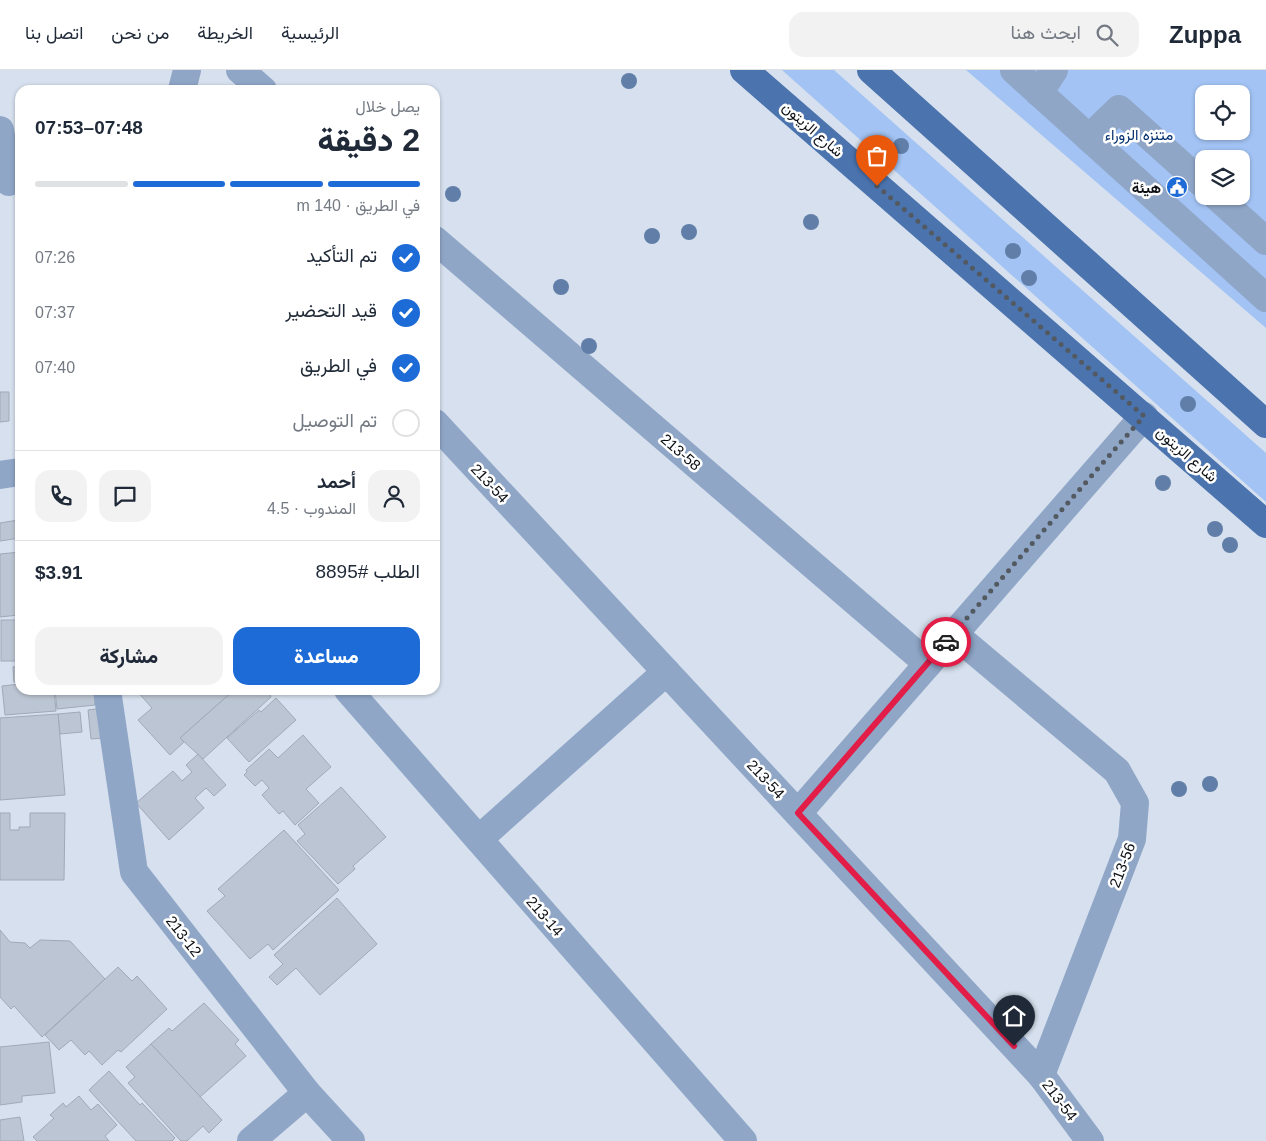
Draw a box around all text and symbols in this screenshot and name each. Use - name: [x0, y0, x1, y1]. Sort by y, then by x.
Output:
- search box: [789, 12, 1139, 57]
- icon: search: [1093, 21, 1121, 49]
- text: Zuppa: [1169, 21, 1241, 48]
- text: ابحث هنا: [1011, 22, 1081, 43]
- text: اتصل بنا: [25, 23, 83, 43]
- text: من نحن: [111, 23, 169, 43]
- text: الخريطة: [197, 23, 253, 43]
- text: الرئيسية: [281, 23, 339, 43]
- map controls: [1195, 85, 1250, 205]
- button: locate: [1195, 85, 1250, 140]
- text: يصل خلال: [356, 98, 420, 115]
- street label: شارع الزيتون: [777, 98, 847, 162]
- text: 07:48–07:53: [35, 117, 143, 138]
- text: 2 دقيقة: [318, 122, 420, 158]
- park label: متنزه الزوراء: [1105, 126, 1173, 144]
- pin: [856, 135, 898, 186]
- icon: bag: [863, 142, 891, 170]
- button: layers: [1195, 150, 1250, 205]
- public building icon: هيئة: [1165, 175, 1189, 199]
- place label: هيئة: [1132, 179, 1161, 197]
- text: في الطريق · 140 m: [297, 197, 420, 214]
- icon: check: [392, 244, 420, 272]
- text: تم التأكيد: [306, 245, 377, 266]
- text: 07:26: [35, 249, 75, 266]
- icon: check: [392, 299, 420, 327]
- text: قيد التحضير: [285, 300, 377, 321]
- text: 07:37: [35, 304, 75, 321]
- icon: check: [392, 354, 420, 382]
- text: في الطريق: [300, 355, 377, 376]
- text: 07:40: [35, 359, 75, 376]
- text: تم التوصيل: [293, 410, 377, 431]
- street label: شارع الزيتون: [1151, 423, 1221, 487]
- street label: 213-58: [658, 430, 704, 474]
- street label: 213-54: [468, 460, 512, 506]
- button: phone: [35, 470, 87, 522]
- button: chat: [99, 470, 151, 522]
- button: person: [368, 470, 420, 522]
- text: أحمد: [317, 471, 356, 492]
- text: المندوب · 4.5: [267, 500, 356, 517]
- text: الطلب #8895: [315, 561, 420, 582]
- text: $3.91: [35, 562, 83, 583]
- courier: [921, 617, 971, 667]
- button: مشاركة: [35, 627, 223, 685]
- button: مساعدة: [233, 627, 420, 685]
- icon: car: [932, 628, 960, 656]
- street label: 213-54: [744, 756, 788, 802]
- street label: 213-56: [1106, 840, 1138, 890]
- street label: 213-14: [523, 893, 567, 939]
- street label: 213-12: [163, 912, 205, 960]
- pin: [993, 995, 1035, 1046]
- icon: home: [1000, 1002, 1028, 1030]
- street label: 213-54: [1039, 1076, 1081, 1124]

